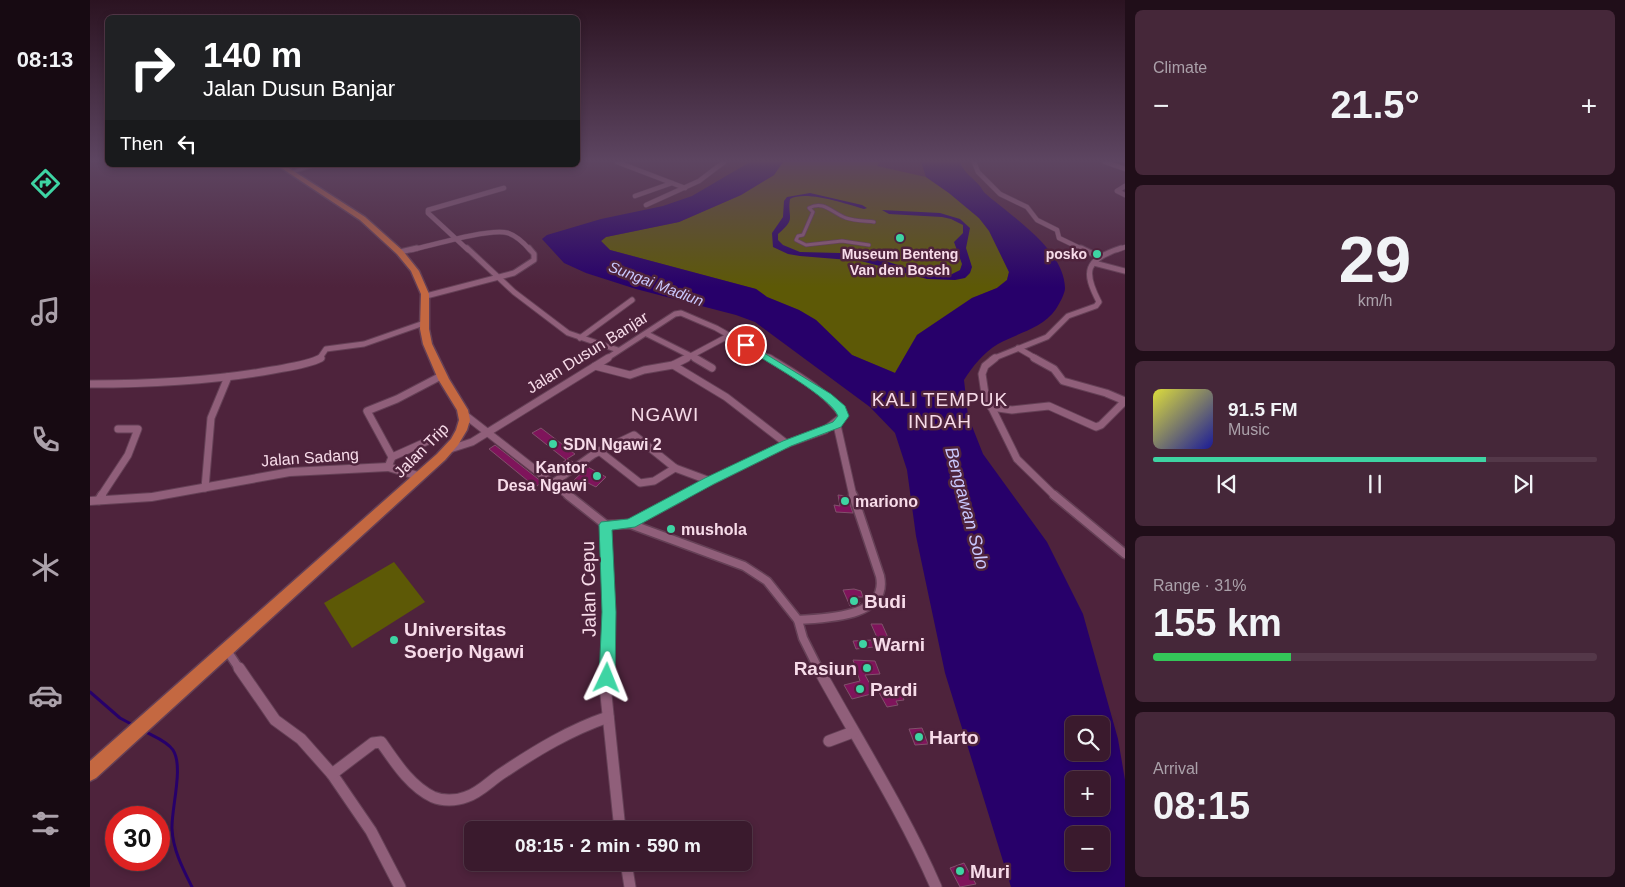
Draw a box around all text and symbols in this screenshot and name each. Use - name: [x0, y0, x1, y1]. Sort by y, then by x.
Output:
- icon: right: [120, 35, 185, 100]
- text: 140 m: [203, 35, 302, 74]
- text: 08:13: [17, 47, 73, 72]
- text: Climate: [1153, 59, 1207, 76]
- text: Jalan Dusun Banjar: [203, 76, 395, 101]
- text: 21.5°: [1330, 84, 1420, 126]
- text: −: [1153, 90, 1169, 121]
- text: +: [1581, 90, 1597, 121]
- icon: left: [173, 130, 201, 158]
- text: Then: [120, 133, 163, 154]
- icon: directions: [28, 166, 63, 201]
- text: 29: [1339, 223, 1411, 296]
- marker: Museum Benteng Van den Bosch: [894, 232, 906, 244]
- place label: Museum Benteng Van den Bosch: [842, 246, 958, 278]
- place label: posko: [1046, 246, 1087, 262]
- marker: posko: [1091, 248, 1103, 260]
- water label: Sungai Madiun: [606, 258, 706, 309]
- text: km/h: [1358, 292, 1392, 309]
- icon: music: [28, 294, 63, 329]
- street label: Jalan Dusun Banjar: [524, 308, 652, 397]
- pin: [725, 324, 767, 366]
- icon: arrive: [732, 331, 760, 359]
- district label: KALI TEMPUK INDAH: [872, 389, 1008, 432]
- text: 91.5 FM: [1228, 399, 1298, 420]
- district label: NGAWI: [631, 404, 699, 425]
- street label: Jalan Trip: [391, 420, 452, 481]
- text: Music: [1228, 421, 1270, 438]
- icon: phone: [28, 422, 63, 457]
- place label: SDN Ngawi 2: [563, 436, 662, 453]
- marker: SDN Ngawi 2: [547, 438, 559, 450]
- water label: Bengawan Solo: [941, 445, 993, 571]
- street label: Jalan Sadang: [261, 446, 359, 469]
- place label: Kantor Desa Ngawi: [497, 459, 587, 494]
- marker: Kantor Desa Ngawi: [591, 470, 603, 482]
- icon: previous: [1213, 470, 1241, 498]
- icon: pause: [1361, 470, 1389, 498]
- icon: next: [1509, 470, 1537, 498]
- place label: mariono: [855, 493, 918, 510]
- marker: mariono: [839, 495, 851, 507]
- place label: mushola: [681, 521, 747, 538]
- marker: mushola: [665, 523, 677, 535]
- street label: Jalan Cepu: [577, 541, 600, 637]
- icon: climate: [28, 550, 63, 585]
- text: Range · 31%: [1153, 577, 1246, 594]
- place label: Budi: [864, 591, 906, 612]
- marker: Budi: [848, 595, 860, 607]
- text: 155 km: [1153, 602, 1282, 644]
- place label: Universitas Soerjo Ngawi: [404, 619, 524, 662]
- marker: Universitas Soerjo Ngawi: [388, 634, 400, 646]
- place label: Warni: [873, 634, 925, 655]
- marker: Warni: [857, 638, 869, 650]
- position arrow: [580, 651, 632, 703]
- place label: Rasiun: [794, 658, 857, 679]
- marker: Rasiun: [861, 662, 873, 674]
- icon: car: [28, 678, 63, 713]
- place label: Pardi: [870, 679, 918, 700]
- marker: Pardi: [854, 683, 866, 695]
- map controls: [1065, 716, 1110, 871]
- button: search: [1065, 716, 1110, 761]
- place label: Harto: [929, 727, 979, 748]
- marker: Harto: [913, 731, 925, 743]
- text: Arrival: [1153, 760, 1198, 777]
- button: +: [1065, 771, 1110, 816]
- text: 08:15: [1153, 785, 1250, 827]
- icon: filters: [28, 806, 63, 841]
- speed limit sign: 30: [105, 806, 170, 871]
- button: −: [1065, 826, 1110, 871]
- text: 08:15 · 2 min · 590 m: [515, 835, 701, 856]
- place label: Muri: [970, 861, 1010, 882]
- marker: Muri: [954, 865, 966, 877]

